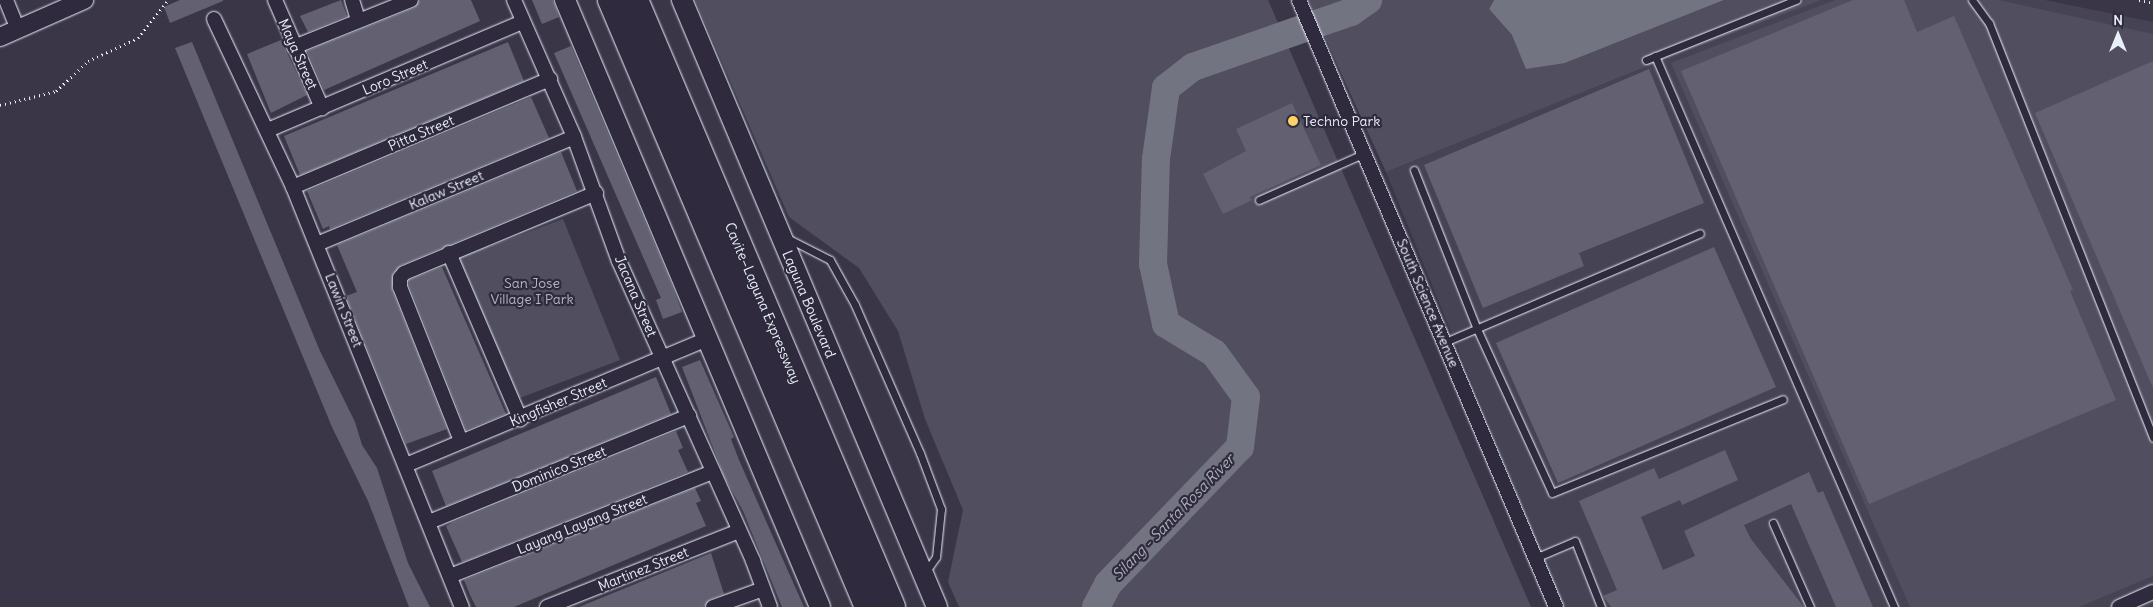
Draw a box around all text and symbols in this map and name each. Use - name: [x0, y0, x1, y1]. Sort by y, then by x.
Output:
- north arrow: [2093, 10, 2143, 60]
- text: N: [2113, 11, 2123, 29]
- street label: Maya Street: [275, 16, 321, 92]
- street label: Loro Street: [360, 56, 430, 98]
- street label: Pitta Street: [386, 112, 456, 154]
- place label: Techno Park: [1303, 113, 1380, 129]
- marker: Techno Park: [1287, 115, 1299, 127]
- street label: Kalaw Street: [406, 167, 486, 213]
- street label: Cavite–Laguna Expressway: [721, 220, 805, 386]
- street label: South Science Avenue: [1393, 236, 1463, 370]
- street label: Laguna Boulevard: [779, 248, 839, 360]
- street label: Jacana Street: [611, 253, 661, 339]
- street label: Lawin Street: [322, 270, 366, 350]
- park label: San Jose Village I Park: [490, 275, 574, 308]
- street label: Kingfisher Street: [507, 374, 609, 430]
- street label: Dominico Street: [509, 442, 609, 496]
- water label: Silang - Santa Rosa River: [1108, 450, 1238, 584]
- street label: Layang Layang Street: [515, 490, 649, 558]
- street label: Martinez Street: [595, 543, 691, 595]

